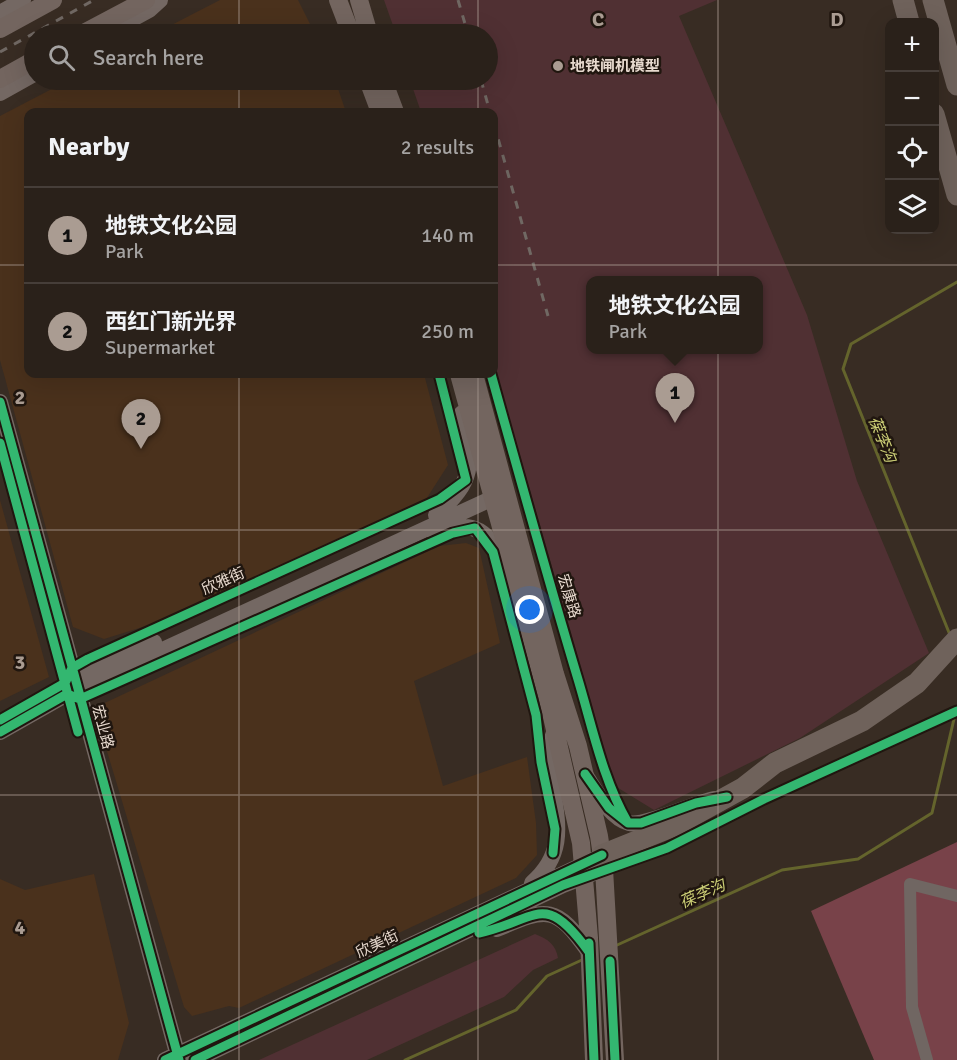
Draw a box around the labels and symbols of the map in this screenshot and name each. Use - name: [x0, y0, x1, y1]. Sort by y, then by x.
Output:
- text: C: [592, 7, 604, 32]
- text: D: [830, 7, 844, 32]
- place label: 地铁闸机模型: [570, 57, 660, 75]
- marker: 地铁闸机模型: [551, 59, 565, 73]
- pin: 1: [656, 374, 694, 423]
- text: 2: [15, 385, 25, 410]
- pin: 2: [122, 400, 160, 449]
- water label: 葆李沟: [864, 413, 901, 467]
- street label: 欣雅街: [199, 564, 247, 598]
- street label: 宏康路: [554, 572, 584, 620]
- your location: [515, 595, 544, 624]
- text: 3: [15, 650, 25, 675]
- street label: 宏业路: [88, 703, 118, 751]
- water label: 葆李沟: [676, 874, 730, 913]
- text: 4: [15, 915, 26, 940]
- street label: 欣美街: [353, 926, 401, 962]

